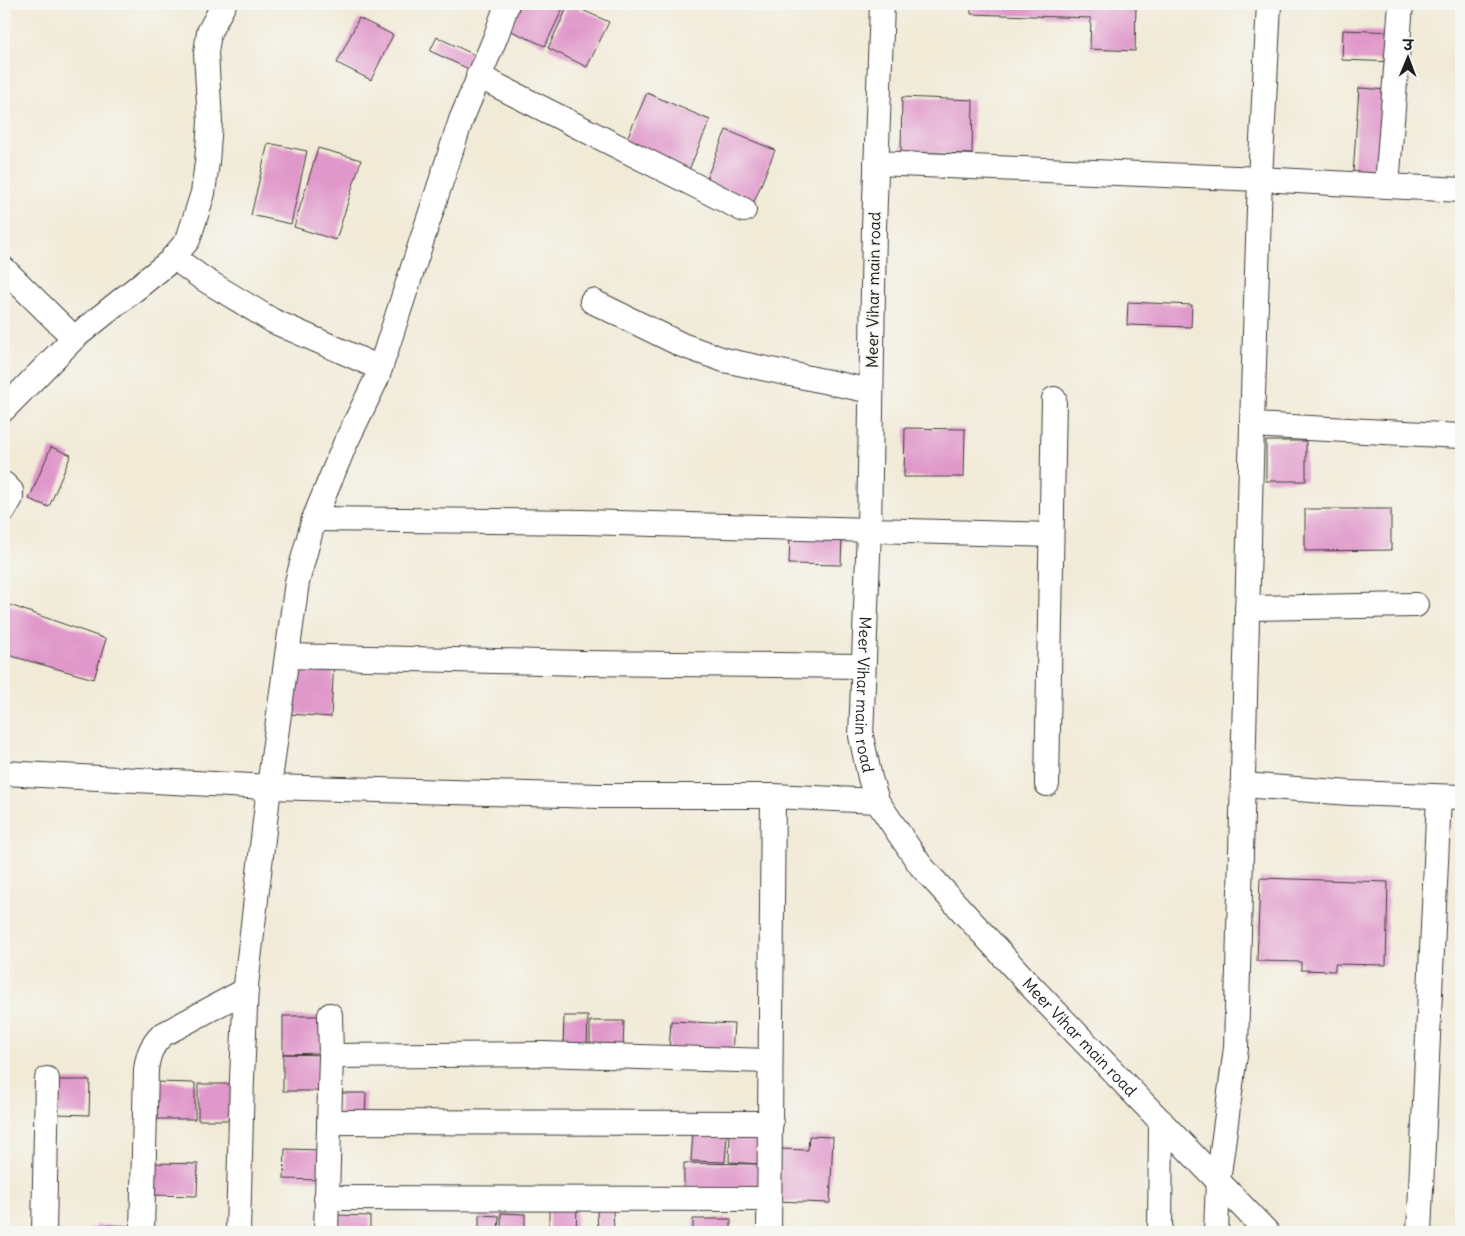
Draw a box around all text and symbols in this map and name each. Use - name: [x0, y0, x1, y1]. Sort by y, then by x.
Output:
- north arrow: [1382, 32, 1432, 82]
- text: उ: [1401, 36, 1415, 54]
- street label: Meer Vihar main road: [862, 212, 884, 368]
- street label: Meer Vihar main road: [851, 616, 879, 774]
- street label: Meer Vihar main road: [1018, 973, 1141, 1100]

